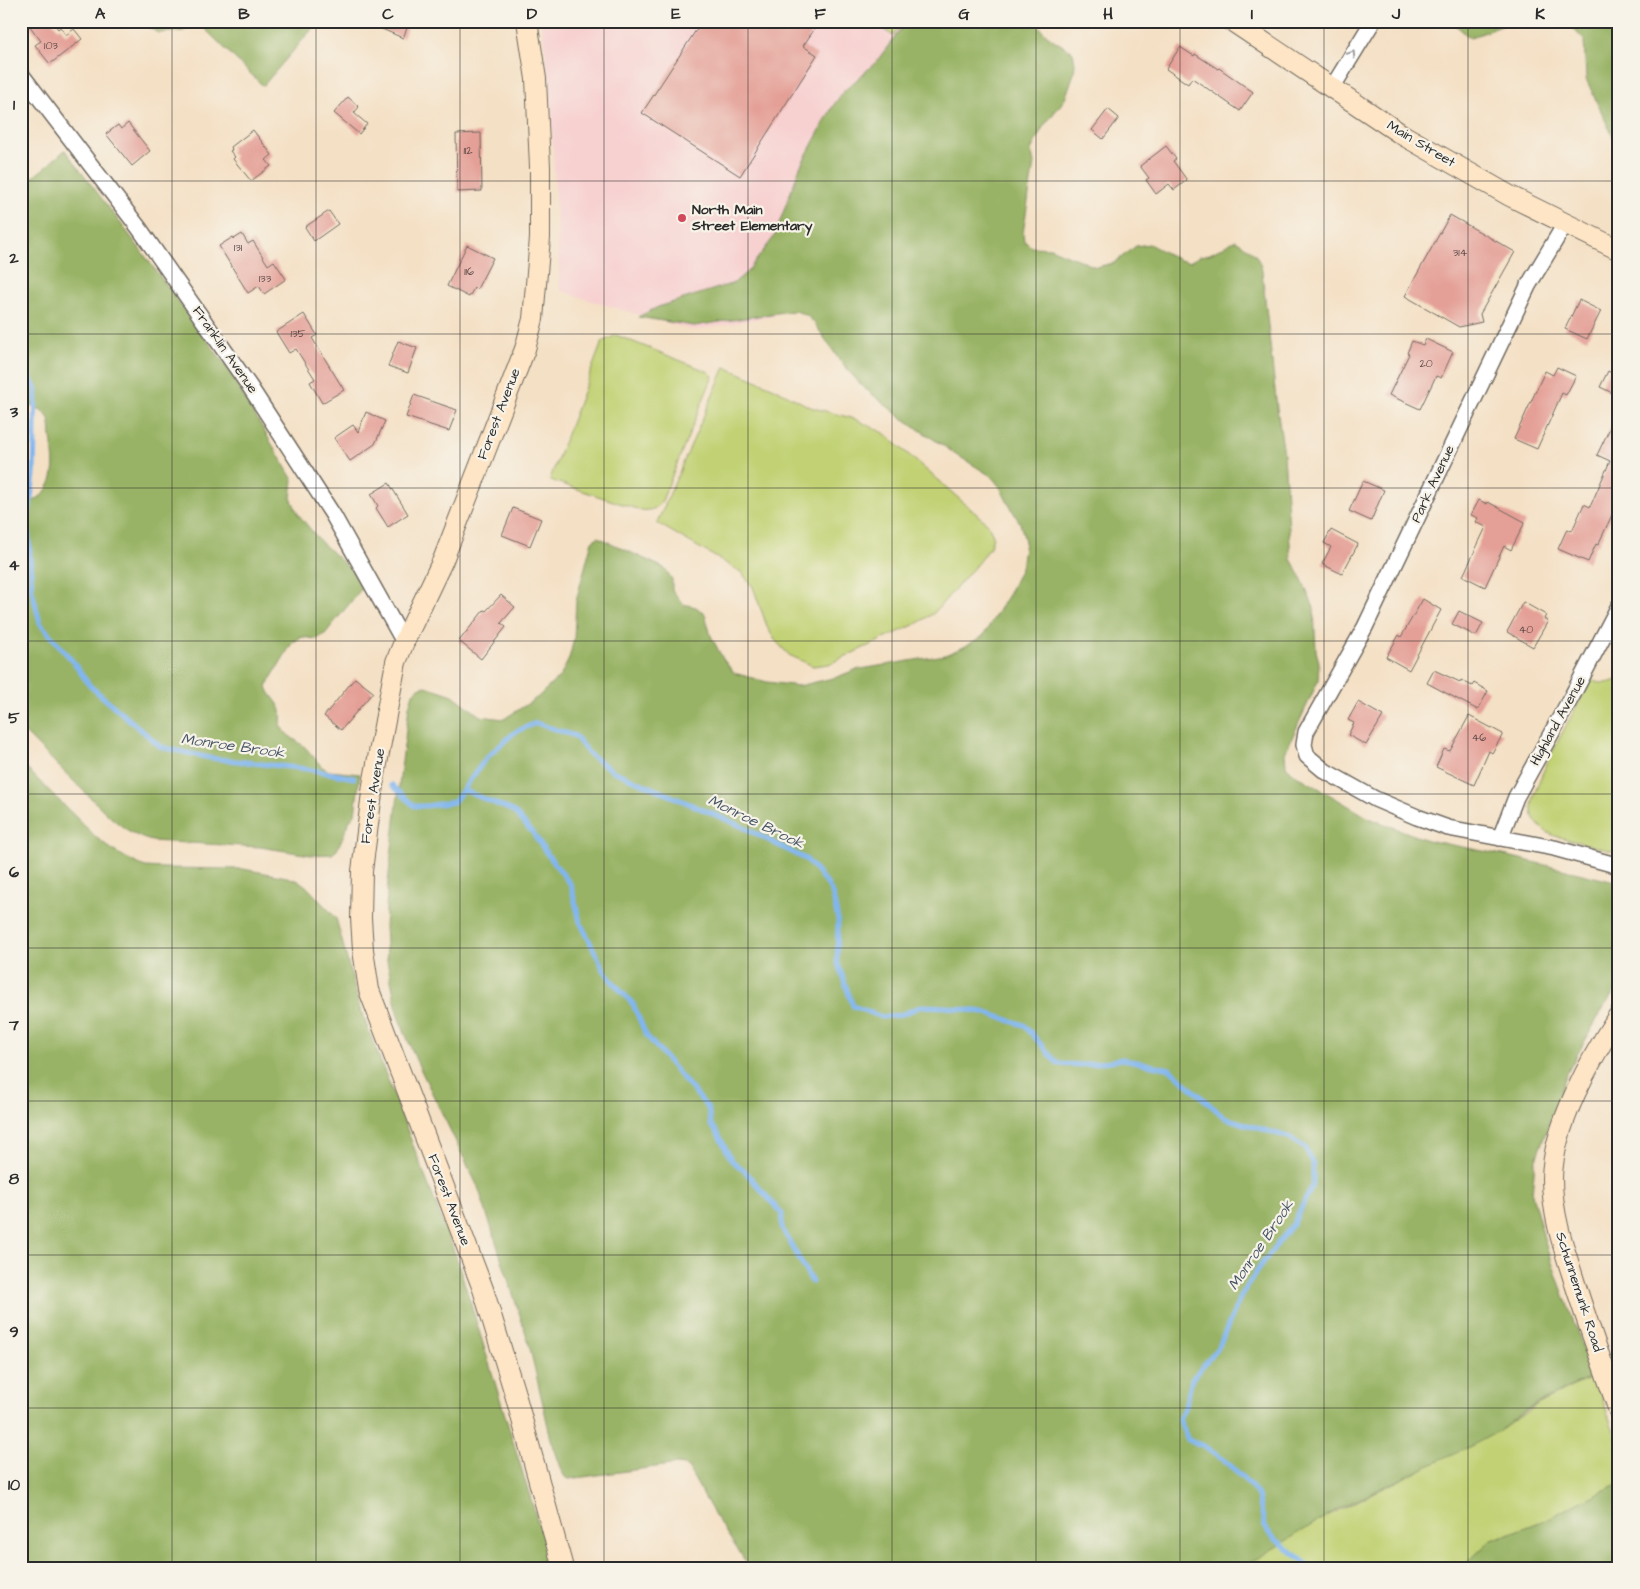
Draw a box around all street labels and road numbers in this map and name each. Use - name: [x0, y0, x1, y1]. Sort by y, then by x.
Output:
- street label: Main Street: [1383, 116, 1459, 172]
- street label: Franklin Avenue: [187, 302, 263, 398]
- street label: Forest Avenue: [472, 365, 526, 463]
- street label: Park Avenue: [1406, 442, 1460, 526]
- street label: Highland Avenue: [1525, 672, 1591, 769]
- street label: Forest Avenue: [356, 746, 391, 845]
- street label: Forest Avenue: [422, 1151, 476, 1249]
- street label: Schunnemunk Road: [1550, 1230, 1608, 1354]

